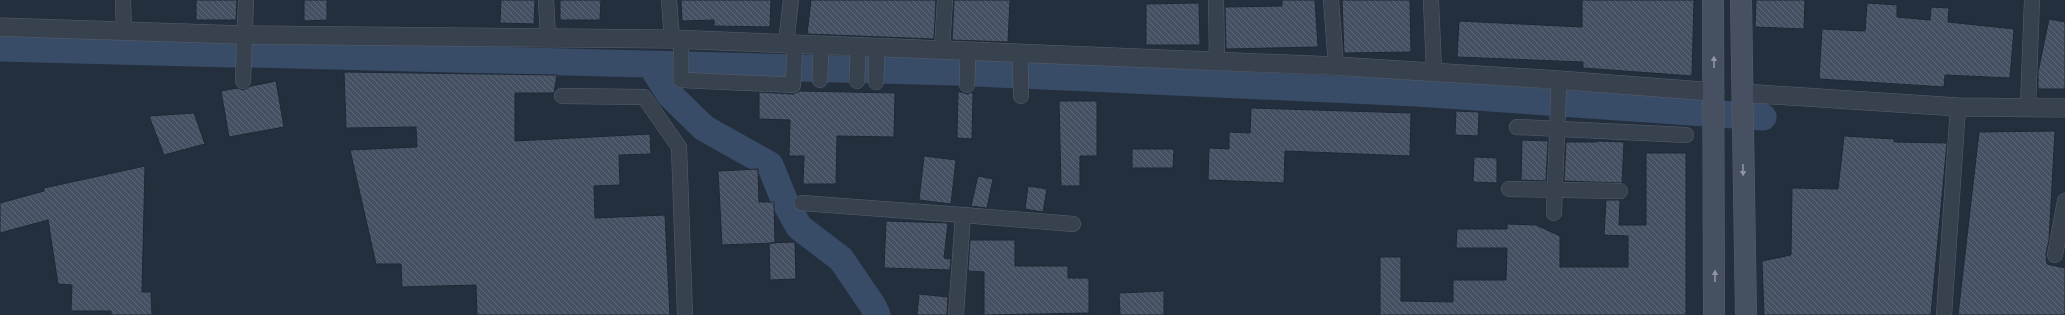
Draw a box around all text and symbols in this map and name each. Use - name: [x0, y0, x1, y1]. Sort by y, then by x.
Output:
- one-way arrow: [1711, 55, 1717, 68]
- one-way arrow: [1740, 164, 1746, 177]
- one-way arrow: [1712, 269, 1718, 282]

